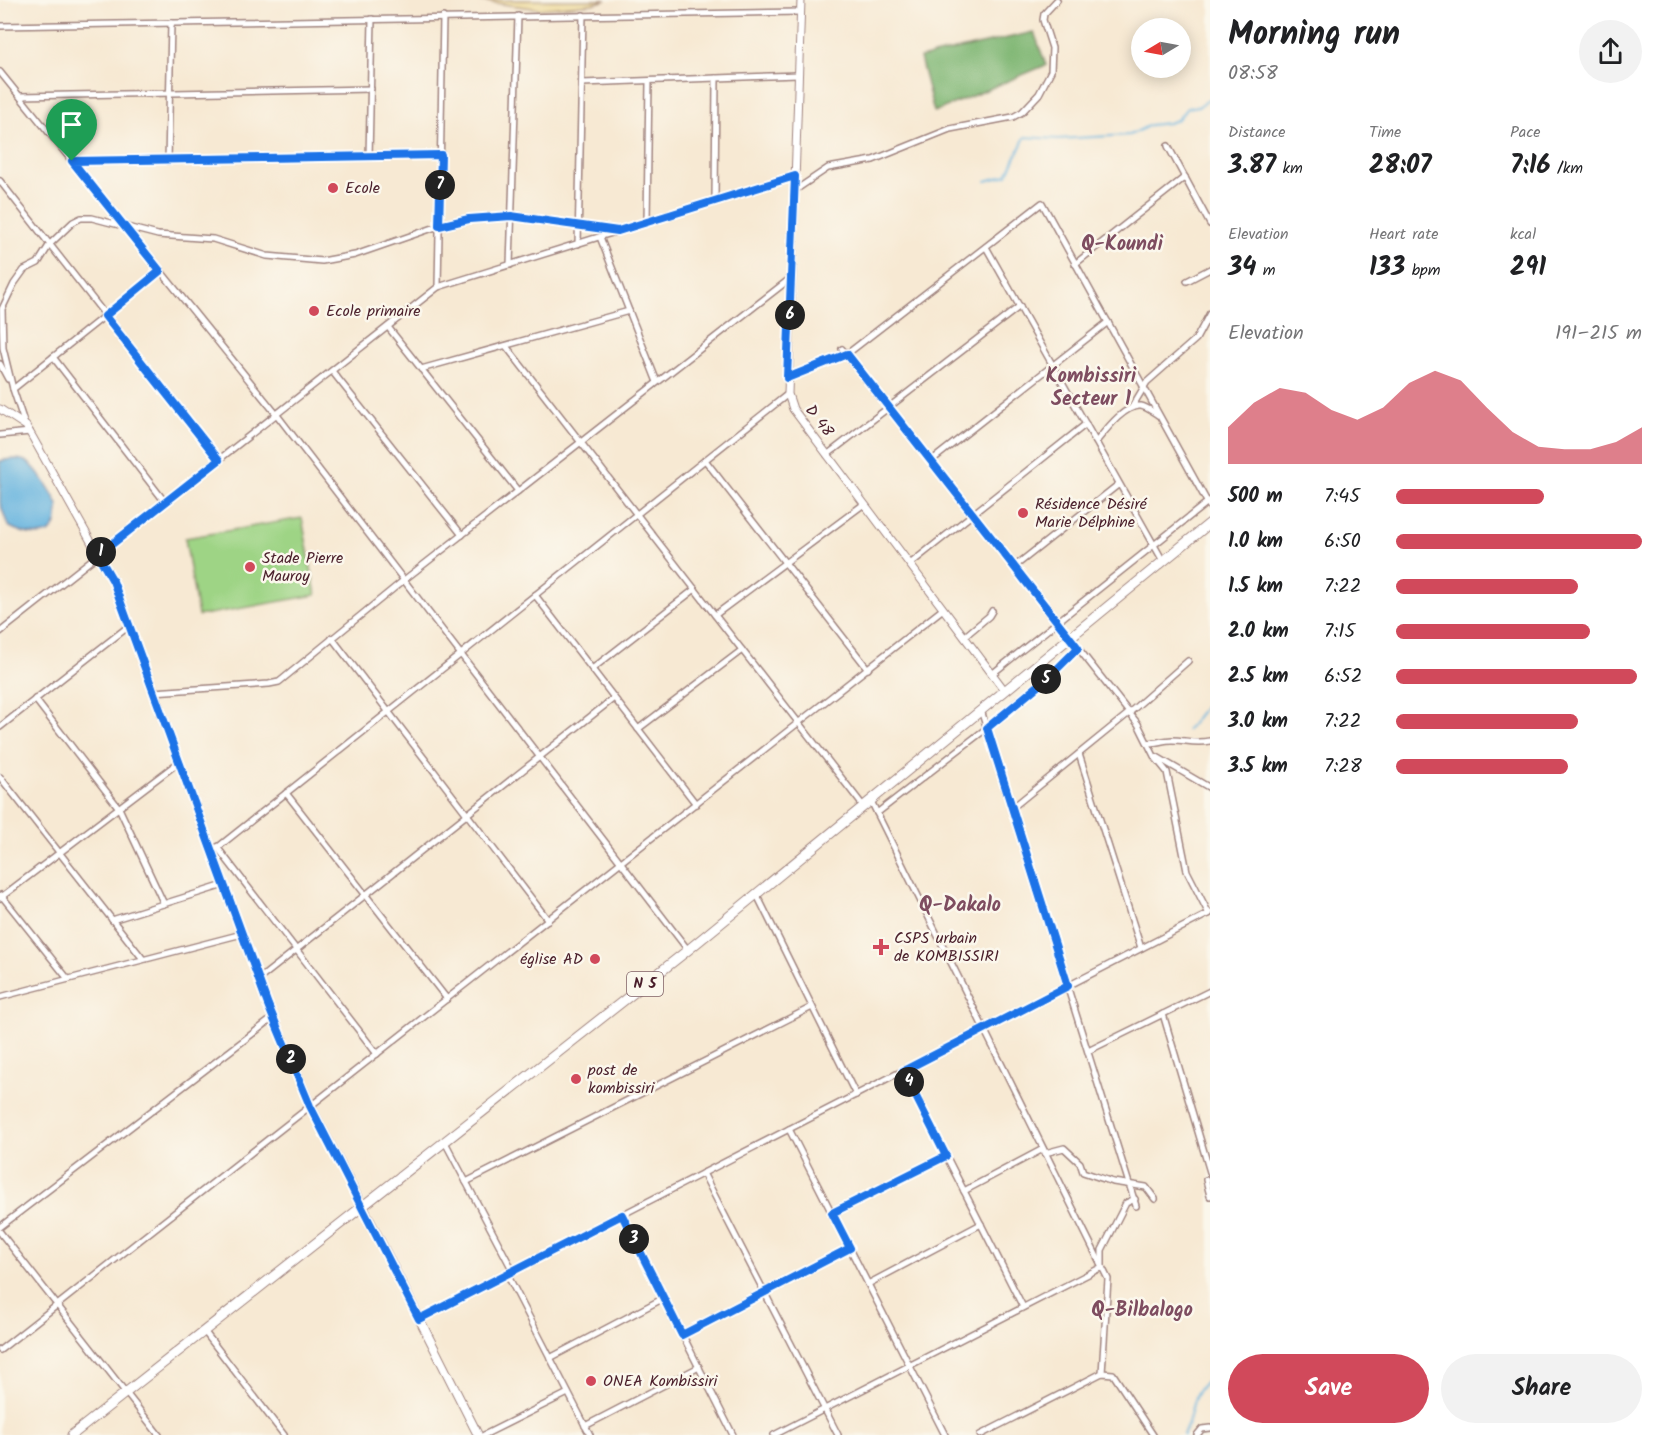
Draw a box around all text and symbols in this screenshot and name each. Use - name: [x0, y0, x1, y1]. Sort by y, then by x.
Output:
- text: Morning run: [1228, 9, 1400, 62]
- north arrow: [1131, 18, 1191, 78]
- map controls: [1131, 18, 1191, 78]
- button: share: [1579, 20, 1642, 83]
- text: 08:58: [1228, 58, 1278, 90]
- pin: [46, 99, 97, 161]
- icon: arrive: [55, 108, 88, 141]
- text: Distance: [1228, 120, 1286, 145]
- text: Time: [1369, 120, 1401, 145]
- text: Pace: [1510, 120, 1541, 145]
- text: 3.87: [1228, 145, 1276, 187]
- text: 28:07: [1369, 145, 1432, 187]
- text: 7:16: [1510, 145, 1551, 187]
- text: km: [1276, 156, 1303, 181]
- text: /km: [1551, 156, 1583, 181]
- pin: 7: [425, 170, 455, 200]
- text: 7: [436, 172, 444, 197]
- place label: Ecole: [345, 176, 380, 201]
- marker: Ecole: [326, 181, 340, 195]
- text: Elevation: [1228, 222, 1289, 247]
- text: Heart rate: [1369, 222, 1439, 247]
- text: kcal: [1510, 222, 1536, 247]
- district label: Q-Koundi: [1081, 229, 1164, 261]
- text: 34: [1228, 247, 1256, 289]
- text: 133: [1369, 247, 1405, 289]
- text: 291: [1510, 247, 1546, 289]
- text: m: [1256, 258, 1276, 283]
- text: bpm: [1405, 258, 1441, 283]
- place label: Ecole primaire: [326, 299, 421, 324]
- pin: 6: [775, 300, 805, 330]
- text: 6: [786, 302, 794, 327]
- marker: Ecole primaire: [307, 304, 321, 318]
- text: Elevation: [1228, 318, 1304, 350]
- text: 191–215 m: [1555, 318, 1642, 350]
- district label: Kombissiri Secteur 1: [1046, 361, 1137, 416]
- street label: D 48: [798, 399, 840, 443]
- text: 500 m: [1228, 481, 1283, 513]
- text: 7:45: [1324, 481, 1360, 513]
- place label: Résidence Désiré Marie Délphine: [1035, 492, 1148, 535]
- marker: Résidence Désiré Marie Délphine: [1016, 506, 1030, 520]
- text: 1.0 km: [1228, 526, 1283, 558]
- text: 6:50: [1324, 526, 1361, 558]
- pin: 1: [86, 537, 116, 567]
- text: 1: [99, 539, 103, 564]
- place label: Stade Pierre Mauroy: [262, 546, 343, 589]
- marker: Stade Pierre Mauroy: [243, 560, 257, 574]
- text: 1.5 km: [1228, 571, 1283, 603]
- text: 7:22: [1324, 571, 1361, 603]
- text: 2.0 km: [1228, 616, 1289, 648]
- text: 7:15: [1324, 616, 1355, 648]
- text: 2.5 km: [1228, 661, 1288, 693]
- text: 6:52: [1324, 661, 1362, 693]
- pin: 5: [1031, 664, 1061, 694]
- text: 5: [1042, 666, 1050, 691]
- text: 3.0 km: [1228, 706, 1288, 738]
- text: 7:22: [1324, 706, 1361, 738]
- text: 3.5 km: [1228, 751, 1288, 783]
- text: 7:28: [1324, 751, 1362, 783]
- district label: Q-Dakalo: [919, 890, 1001, 922]
- place label: CSPS urbain de KOMBISSIRI: [894, 926, 999, 969]
- marker: CSPS urbain de KOMBISSIRI: [872, 938, 890, 956]
- place label: église AD: [520, 947, 583, 972]
- marker: église AD: [588, 952, 602, 966]
- road number: N 5: [627, 972, 663, 996]
- pin: 2: [276, 1044, 306, 1074]
- text: 2: [286, 1046, 296, 1071]
- place label: post de kombissiri: [587, 1058, 655, 1101]
- pin: 4: [894, 1067, 924, 1097]
- text: 4: [905, 1069, 913, 1094]
- marker: post de kombissiri: [569, 1072, 583, 1086]
- pin: 3: [619, 1224, 649, 1254]
- text: 3: [630, 1226, 638, 1251]
- district label: Q-Bilbalogo: [1091, 1295, 1193, 1327]
- button: Save: [1228, 1354, 1429, 1423]
- button: Share: [1441, 1354, 1642, 1423]
- place label: ONEA Kombissiri: [603, 1369, 719, 1394]
- marker: ONEA Kombissiri: [584, 1374, 598, 1388]

